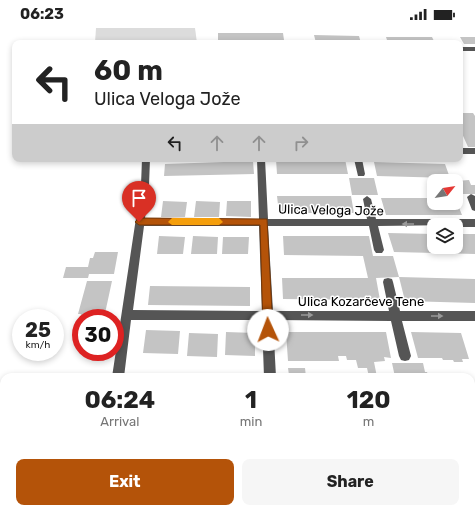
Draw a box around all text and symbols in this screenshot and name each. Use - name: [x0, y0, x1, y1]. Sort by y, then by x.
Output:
- text: 06:23: [20, 5, 64, 23]
- text: 60 m: [94, 54, 163, 87]
- icon: left: [28, 56, 80, 108]
- text: Ulica Veloga Jože: [94, 88, 241, 110]
- icon: left: [164, 132, 186, 154]
- icon: ahead: [206, 132, 228, 154]
- icon: ahead: [248, 132, 270, 154]
- icon: right: [290, 132, 312, 154]
- north arrow: [427, 174, 463, 210]
- map controls: [427, 174, 463, 254]
- pin: [122, 181, 156, 222]
- icon: arrive: [128, 187, 150, 209]
- street label: Ulica Veloga Jože: [278, 202, 384, 219]
- button: layers: [427, 218, 463, 254]
- one-way arrow: [401, 221, 414, 227]
- street label: Ulica Kozarčeve Tene: [298, 294, 424, 309]
- speed limit sign: 30: [72, 309, 124, 361]
- position arrow: [247, 309, 289, 351]
- one-way arrow: [301, 312, 314, 318]
- one-way arrow: [431, 313, 444, 319]
- text: 25: [25, 318, 51, 342]
- text: km/h: [26, 339, 50, 351]
- text: 06:24: [84, 386, 155, 414]
- text: 1: [245, 386, 257, 414]
- text: 120: [347, 386, 391, 414]
- text: Arrival: [100, 414, 139, 429]
- text: min: [240, 414, 262, 429]
- text: m: [363, 414, 374, 429]
- button: Exit: [16, 459, 234, 505]
- button: Share: [242, 459, 459, 505]

